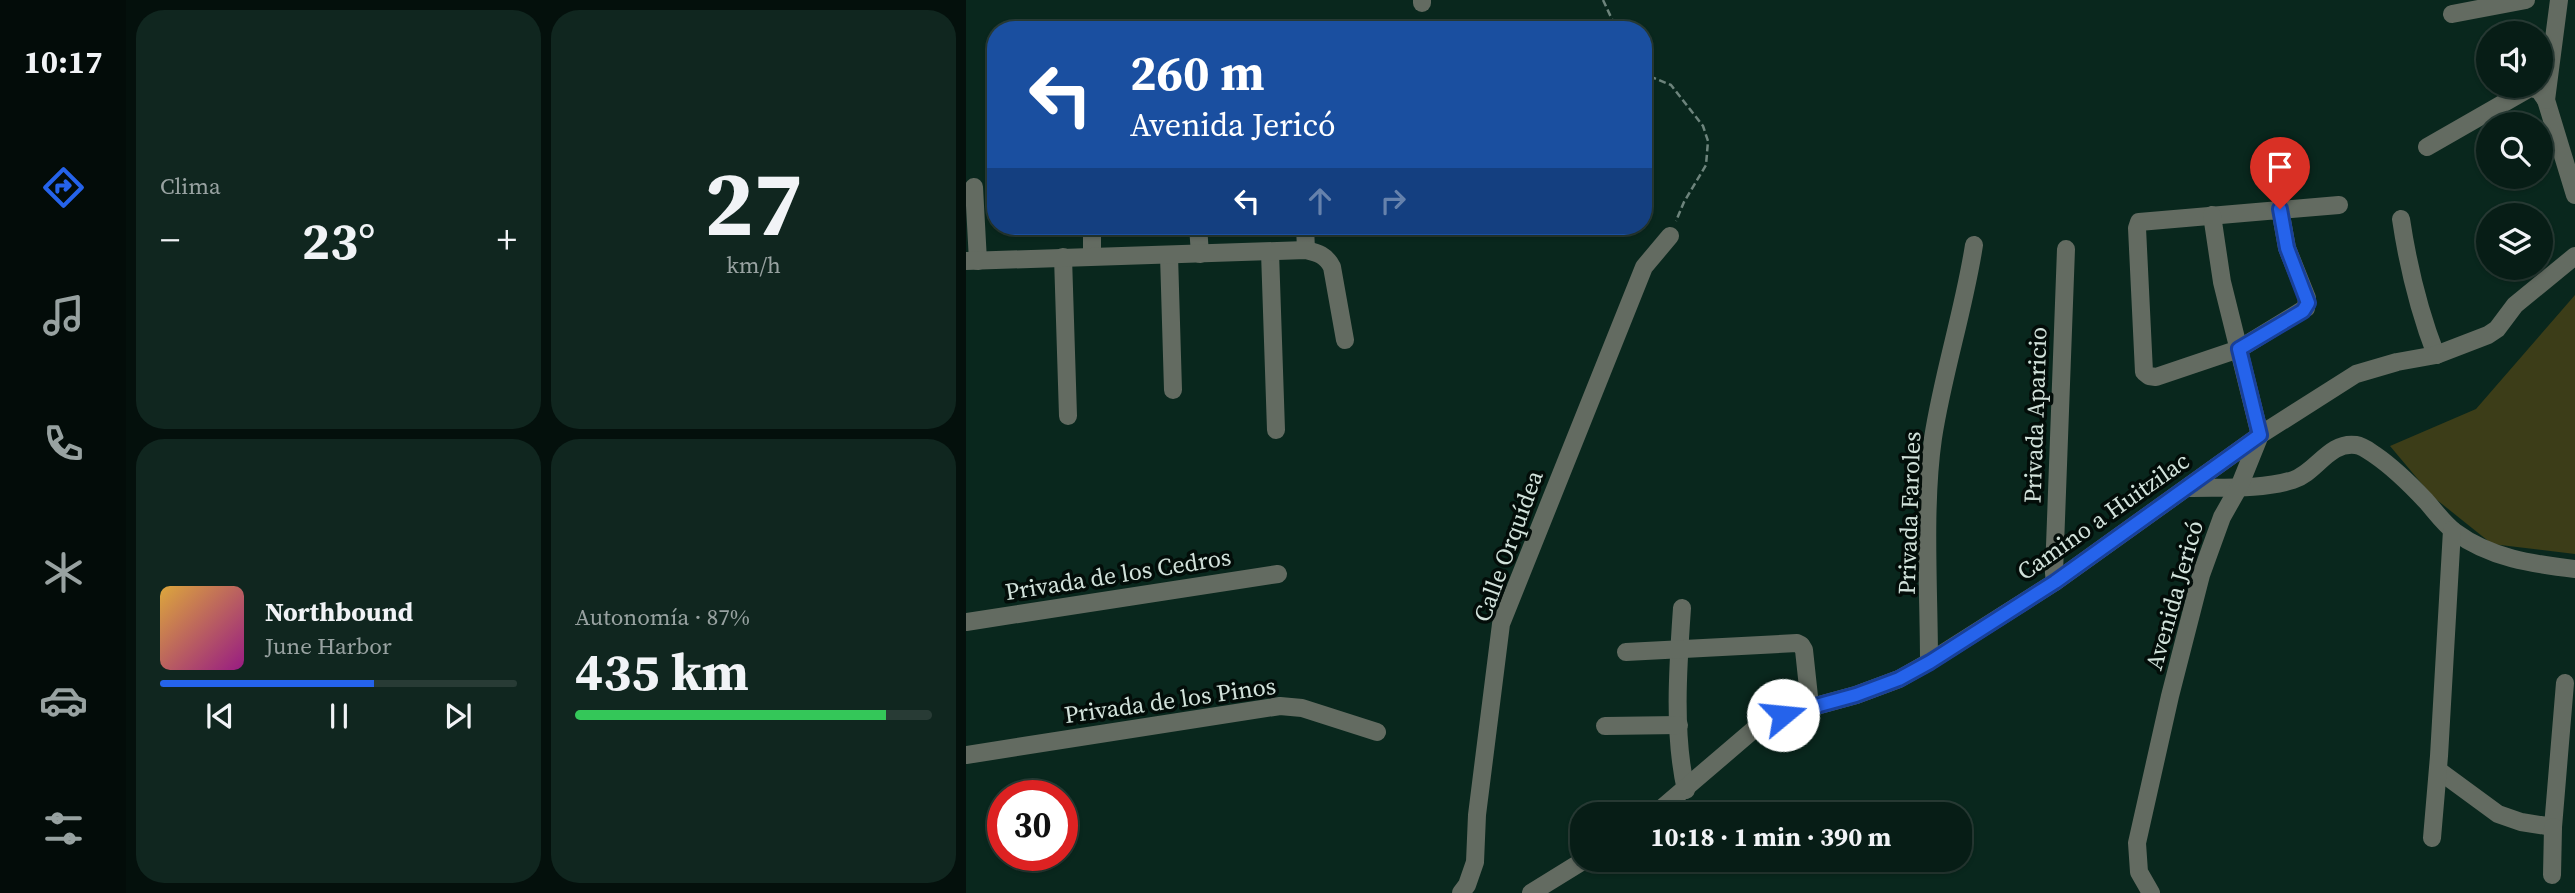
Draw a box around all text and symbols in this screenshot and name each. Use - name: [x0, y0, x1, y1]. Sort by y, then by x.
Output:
- map controls: [2476, 21, 2553, 280]
- button: sound: [2476, 21, 2553, 98]
- text: 260 m: [1130, 39, 1265, 106]
- text: 10:17: [24, 40, 102, 84]
- icon: left: [1015, 49, 1106, 140]
- text: Avenida Jericó: [1130, 103, 1336, 147]
- button: search: [2476, 112, 2553, 189]
- pin: [2250, 137, 2310, 209]
- text: 27: [704, 141, 803, 265]
- icon: arrive: [2261, 148, 2299, 186]
- icon: directions: [39, 163, 88, 212]
- text: Clima: [160, 170, 221, 202]
- icon: left: [1228, 182, 1266, 220]
- icon: ahead: [1301, 182, 1339, 220]
- icon: right: [1374, 182, 1412, 220]
- button: layers: [2476, 203, 2553, 280]
- text: 23°: [302, 205, 375, 276]
- text: −: [160, 214, 180, 266]
- text: +: [497, 214, 517, 266]
- text: km/h: [726, 249, 781, 281]
- icon: music: [39, 291, 88, 340]
- street label: Privada Aparicio: [2015, 326, 2055, 504]
- icon: phone: [39, 419, 88, 468]
- street label: Privada Faroles: [1890, 431, 1928, 595]
- street label: Camino a Huitzilac: [2010, 444, 2196, 588]
- street label: Calle Orquídea: [1465, 465, 1551, 626]
- street label: Avenida Jericó: [2137, 516, 2211, 674]
- street label: Privada de los Cedros: [1003, 540, 1233, 608]
- icon: climate: [39, 548, 88, 597]
- text: Northbound: [265, 594, 413, 630]
- text: Autonomía · 87%: [575, 601, 750, 633]
- text: June Harbor: [265, 630, 392, 662]
- text: 435 km: [575, 636, 749, 707]
- street label: Privada de los Pinos: [1062, 669, 1278, 731]
- icon: car: [39, 676, 88, 725]
- position arrow: [1746, 678, 1820, 752]
- icon: previous: [201, 697, 239, 735]
- icon: pause: [320, 697, 358, 735]
- icon: next: [439, 697, 477, 735]
- speed limit sign: 30: [987, 780, 1078, 871]
- icon: filters: [39, 804, 88, 853]
- text: 10:18 · 1 min · 390 m: [1651, 819, 1891, 855]

